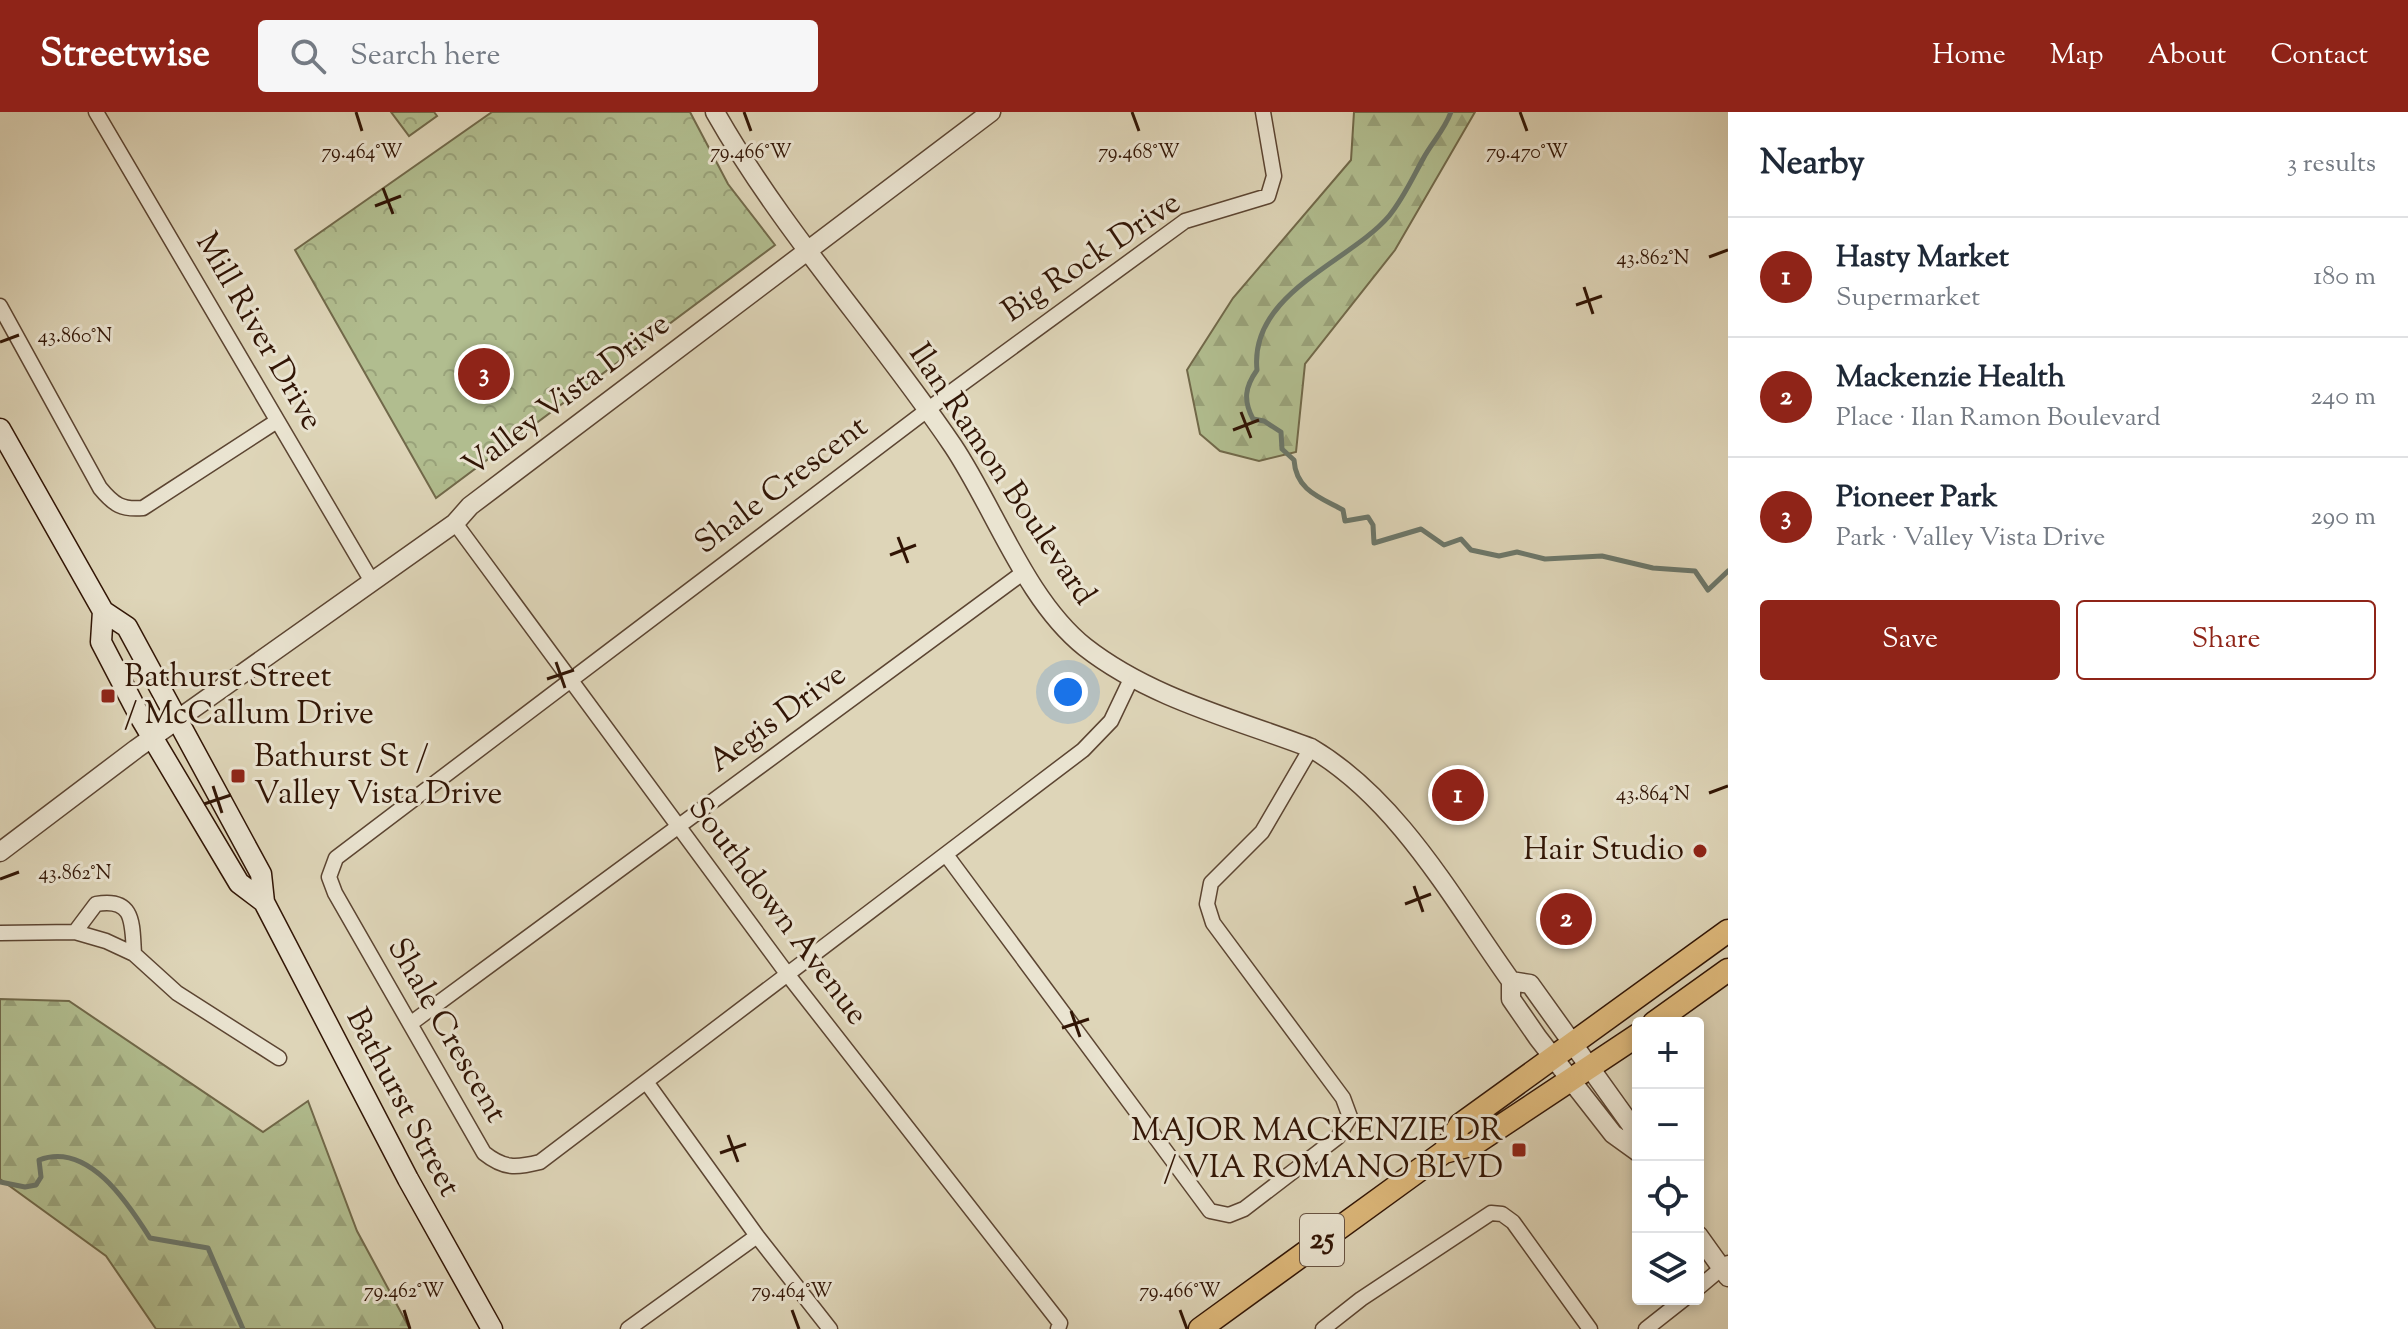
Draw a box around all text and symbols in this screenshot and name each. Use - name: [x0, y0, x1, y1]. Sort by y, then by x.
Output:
- search box: [258, 20, 818, 92]
- text: Streetwise: [40, 29, 210, 83]
- icon: search: [286, 34, 330, 78]
- text: Search here: [350, 35, 500, 78]
- text: Home: [1932, 36, 2006, 76]
- text: Map: [2050, 36, 2104, 76]
- text: About: [2148, 36, 2226, 76]
- text: Contact: [2270, 36, 2368, 76]
- text: 79.464°W: [321, 139, 403, 168]
- text: 79.466°W: [710, 139, 792, 168]
- text: 79.468°W: [1098, 139, 1180, 168]
- text: 79.470°W: [1486, 139, 1568, 168]
- text: Nearby: [1760, 140, 1865, 189]
- text: 3 results: [2287, 146, 2376, 183]
- street label: Big Rock Drive: [993, 181, 1191, 335]
- street label: Mill River Drive: [183, 225, 333, 439]
- text: Hasty Market: [1836, 237, 2009, 280]
- text: 43.862°N: [1616, 245, 1690, 274]
- text: 1: [1782, 259, 1790, 296]
- text: 180 m: [2313, 259, 2376, 296]
- text: Supermarket: [1836, 280, 1980, 317]
- street label: Valley Vista Drive: [454, 303, 680, 489]
- text: 43.860°N: [38, 323, 112, 352]
- street label: Ilan Ramon Boulevard: [896, 335, 1106, 615]
- pin: 3: [458, 344, 510, 404]
- text: Mackenzie Health: [1836, 357, 2065, 400]
- text: 2: [1780, 379, 1792, 416]
- text: 240 m: [2310, 379, 2376, 416]
- text: Place · Ilan Ramon Boulevard: [1836, 400, 2161, 437]
- street label: Shale Crescent: [686, 405, 878, 567]
- text: Pioneer Park: [1836, 477, 1998, 520]
- text: 3: [1781, 499, 1791, 536]
- text: 290 m: [2310, 499, 2376, 536]
- text: Park · Valley Vista Drive: [1836, 520, 2105, 557]
- button: Save: [1760, 600, 2060, 680]
- button: Share: [2076, 600, 2376, 680]
- street label: Aegis Drive: [700, 653, 856, 785]
- place label: Bathurst Street / McCallum Drive: [124, 655, 374, 738]
- your location: [1048, 672, 1088, 712]
- marker: Bathurst Street / McCallum Drive: [99, 687, 117, 705]
- place label: Bathurst St / Valley Vista Drive: [254, 735, 503, 818]
- pin: 1: [1432, 765, 1484, 825]
- marker: Bathurst St / Valley Vista Drive: [229, 767, 247, 785]
- text: 43.864°N: [1616, 781, 1690, 810]
- street label: Southdown Avenue: [676, 788, 878, 1036]
- place label: Hair Studio: [1523, 828, 1684, 874]
- marker: Hair Studio: [1691, 842, 1709, 860]
- text: 43.862°N: [38, 860, 112, 889]
- pin: 2: [1540, 889, 1592, 949]
- street label: Shale Crescent: [374, 930, 518, 1132]
- street label: Bathurst Street: [333, 1001, 471, 1205]
- map controls: [1632, 1017, 1704, 1305]
- button: +: [1632, 1017, 1704, 1089]
- button: −: [1632, 1089, 1704, 1161]
- place label: MAJOR MACKENZIE DR / VIA ROMANO BLVD: [1131, 1109, 1503, 1192]
- marker: MAJOR MACKENZIE DR / VIA ROMANO BLVD: [1510, 1141, 1528, 1159]
- button: locate: [1632, 1161, 1704, 1233]
- road number: 25: [1300, 1214, 1344, 1266]
- button: layers: [1632, 1233, 1704, 1305]
- text: 79.462°W: [364, 1278, 444, 1307]
- text: 79.464°W: [751, 1278, 833, 1307]
- text: 79.466°W: [1139, 1278, 1221, 1307]

